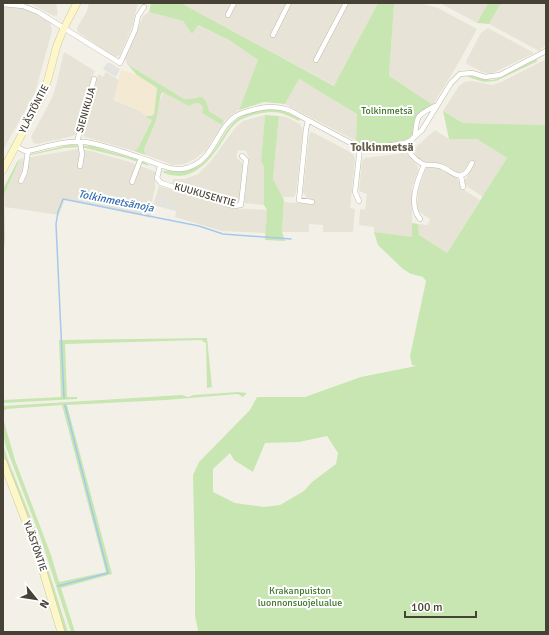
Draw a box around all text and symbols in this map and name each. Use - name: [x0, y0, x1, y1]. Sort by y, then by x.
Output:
- street label: YLÄSTÖNTIE: [17, 82, 52, 135]
- street label: SIENIKUJA: [74, 86, 98, 134]
- park label: Tolkinmetsä: [361, 105, 413, 117]
- district label: Tolkinmetsä: [350, 140, 414, 155]
- street label: KUUKUSENTIE: [173, 180, 237, 210]
- water label: Tolkinmetsänoja: [77, 187, 155, 215]
- street label: YLÄSTÖNTIE: [21, 519, 49, 573]
- north arrow: [16, 579, 56, 619]
- park label: Krakanpuiston luonnonsuojelualue: [258, 585, 342, 609]
- scale bar: [405, 593, 476, 619]
- text: N: [37, 597, 52, 610]
- text: 100 m: [411, 600, 443, 615]

